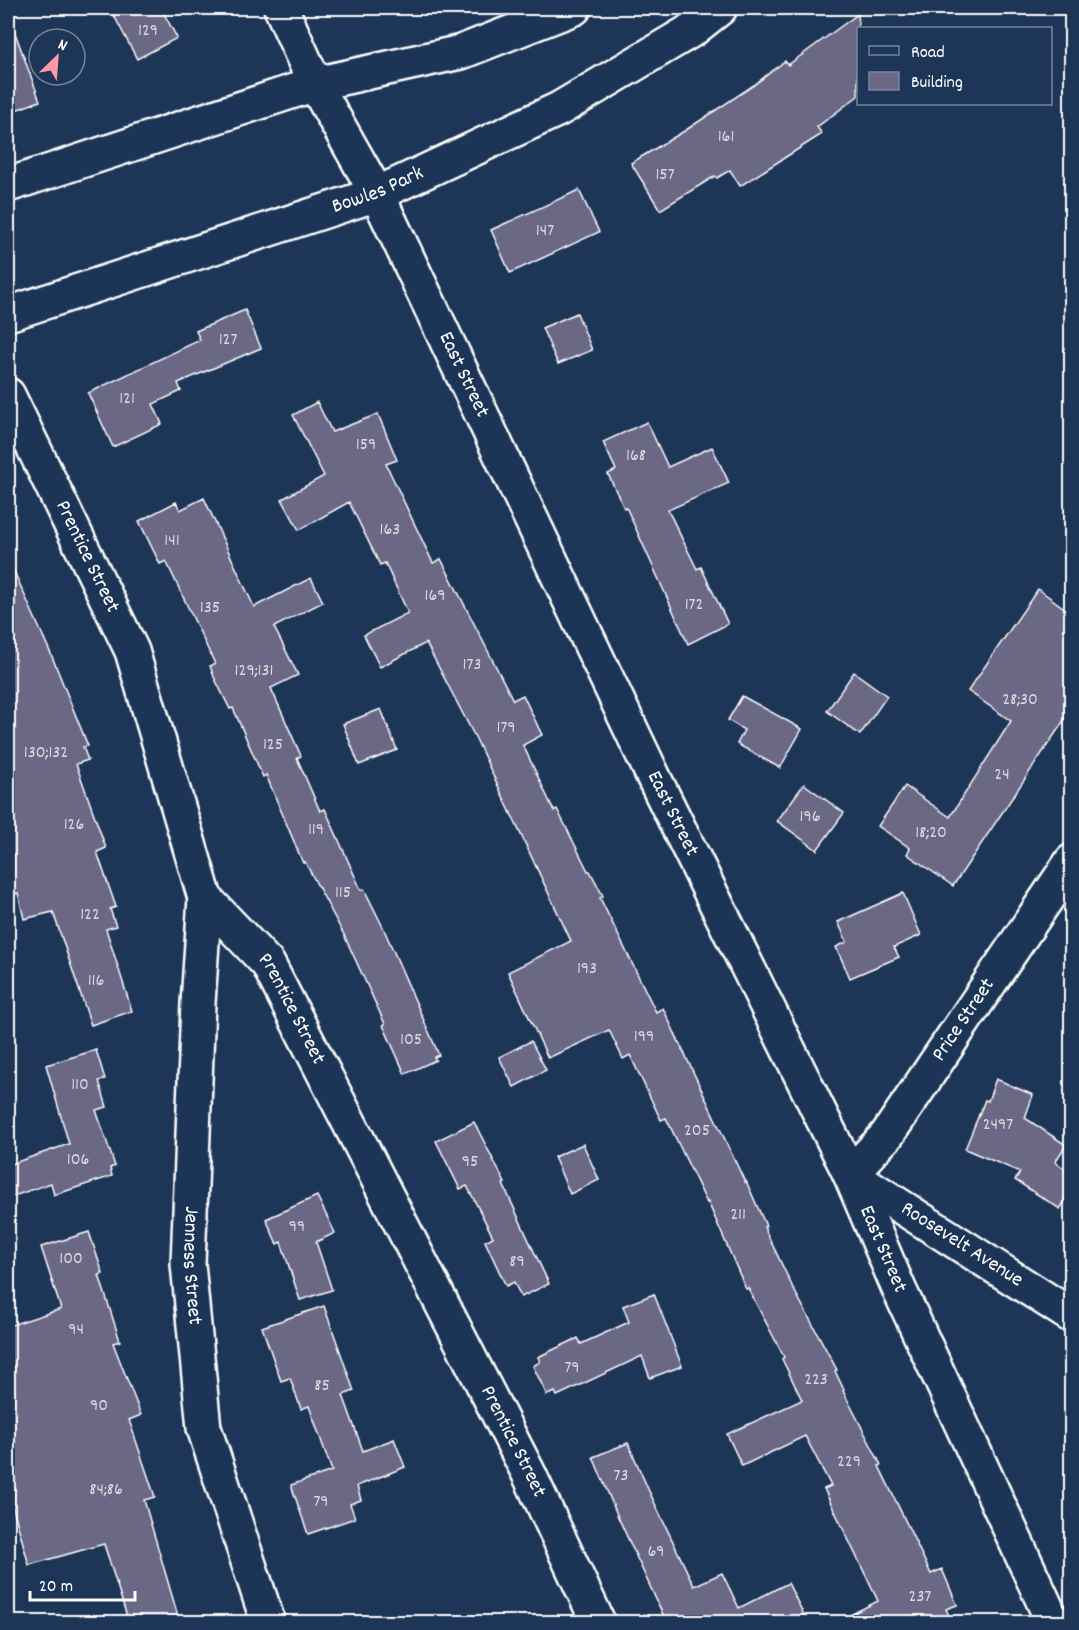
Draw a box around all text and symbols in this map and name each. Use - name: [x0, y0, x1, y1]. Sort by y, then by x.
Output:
- house number: 129: [138, 19, 158, 44]
- north arrow: [27, 27, 87, 87]
- legend: [857, 27, 1052, 105]
- text: N: [54, 34, 71, 58]
- text: Road: [911, 41, 945, 66]
- text: Building: [911, 71, 963, 96]
- house number: 161: [718, 125, 734, 150]
- street label: Bowles Park: [328, 159, 429, 223]
- house number: 157: [655, 163, 675, 188]
- house number: 147: [536, 219, 554, 244]
- street label: East Street: [430, 327, 496, 423]
- house number: 127: [219, 328, 237, 353]
- house number: 121: [119, 387, 135, 412]
- house number: 159: [356, 433, 376, 458]
- house number: 168: [626, 444, 646, 469]
- street label: Prentice Street: [46, 496, 127, 618]
- house number: 163: [380, 518, 400, 543]
- house number: 141: [164, 529, 180, 554]
- house number: 169: [424, 584, 446, 609]
- house number: 172: [685, 593, 703, 618]
- house number: 135: [200, 596, 220, 621]
- house number: 173: [463, 653, 481, 678]
- house number: 129;131: [235, 659, 273, 684]
- house number: 28;30: [1002, 688, 1038, 713]
- house number: 179: [496, 716, 516, 741]
- house number: 125: [263, 733, 283, 758]
- house number: 130;132: [24, 741, 68, 766]
- house number: 24: [994, 763, 1010, 788]
- street label: East Street: [638, 766, 706, 862]
- house number: 196: [799, 805, 821, 830]
- house number: 126: [64, 813, 84, 838]
- house number: 119: [308, 818, 324, 843]
- house number: 18;20: [915, 821, 947, 846]
- house number: 115: [335, 881, 351, 906]
- house number: 122: [80, 903, 100, 928]
- street label: Prentice Street: [250, 946, 332, 1070]
- house number: 193: [577, 957, 597, 982]
- house number: 116: [88, 969, 104, 994]
- street label: Price Street: [925, 973, 1003, 1068]
- house number: 199: [634, 1025, 654, 1050]
- house number: 105: [400, 1028, 422, 1053]
- house number: 110: [71, 1073, 89, 1098]
- house number: 2497: [983, 1113, 1013, 1138]
- house number: 205: [684, 1119, 710, 1144]
- house number: 106: [67, 1148, 89, 1173]
- house number: 95: [462, 1150, 478, 1175]
- street label: Roosevelt Avenue: [894, 1195, 1029, 1296]
- street label: East Street: [850, 1201, 914, 1298]
- house number: 211: [730, 1203, 746, 1228]
- street label: Jenness Street: [173, 1205, 209, 1327]
- house number: 99: [289, 1215, 305, 1240]
- house number: 100: [59, 1247, 83, 1272]
- house number: 89: [509, 1250, 525, 1275]
- house number: 94: [68, 1318, 84, 1343]
- house number: 79: [564, 1356, 580, 1381]
- house number: 223: [804, 1368, 828, 1393]
- house number: 85: [314, 1374, 330, 1399]
- street label: Prentice Street: [472, 1381, 553, 1503]
- house number: 90: [90, 1394, 108, 1419]
- house number: 229: [837, 1450, 861, 1475]
- house number: 73: [614, 1464, 628, 1489]
- house number: 84;86: [89, 1478, 123, 1503]
- house number: 79: [313, 1490, 329, 1515]
- house number: 69: [647, 1540, 665, 1565]
- scale bar: [30, 1564, 135, 1602]
- text: 20 m: [39, 1575, 73, 1600]
- house number: 237: [909, 1585, 931, 1610]

